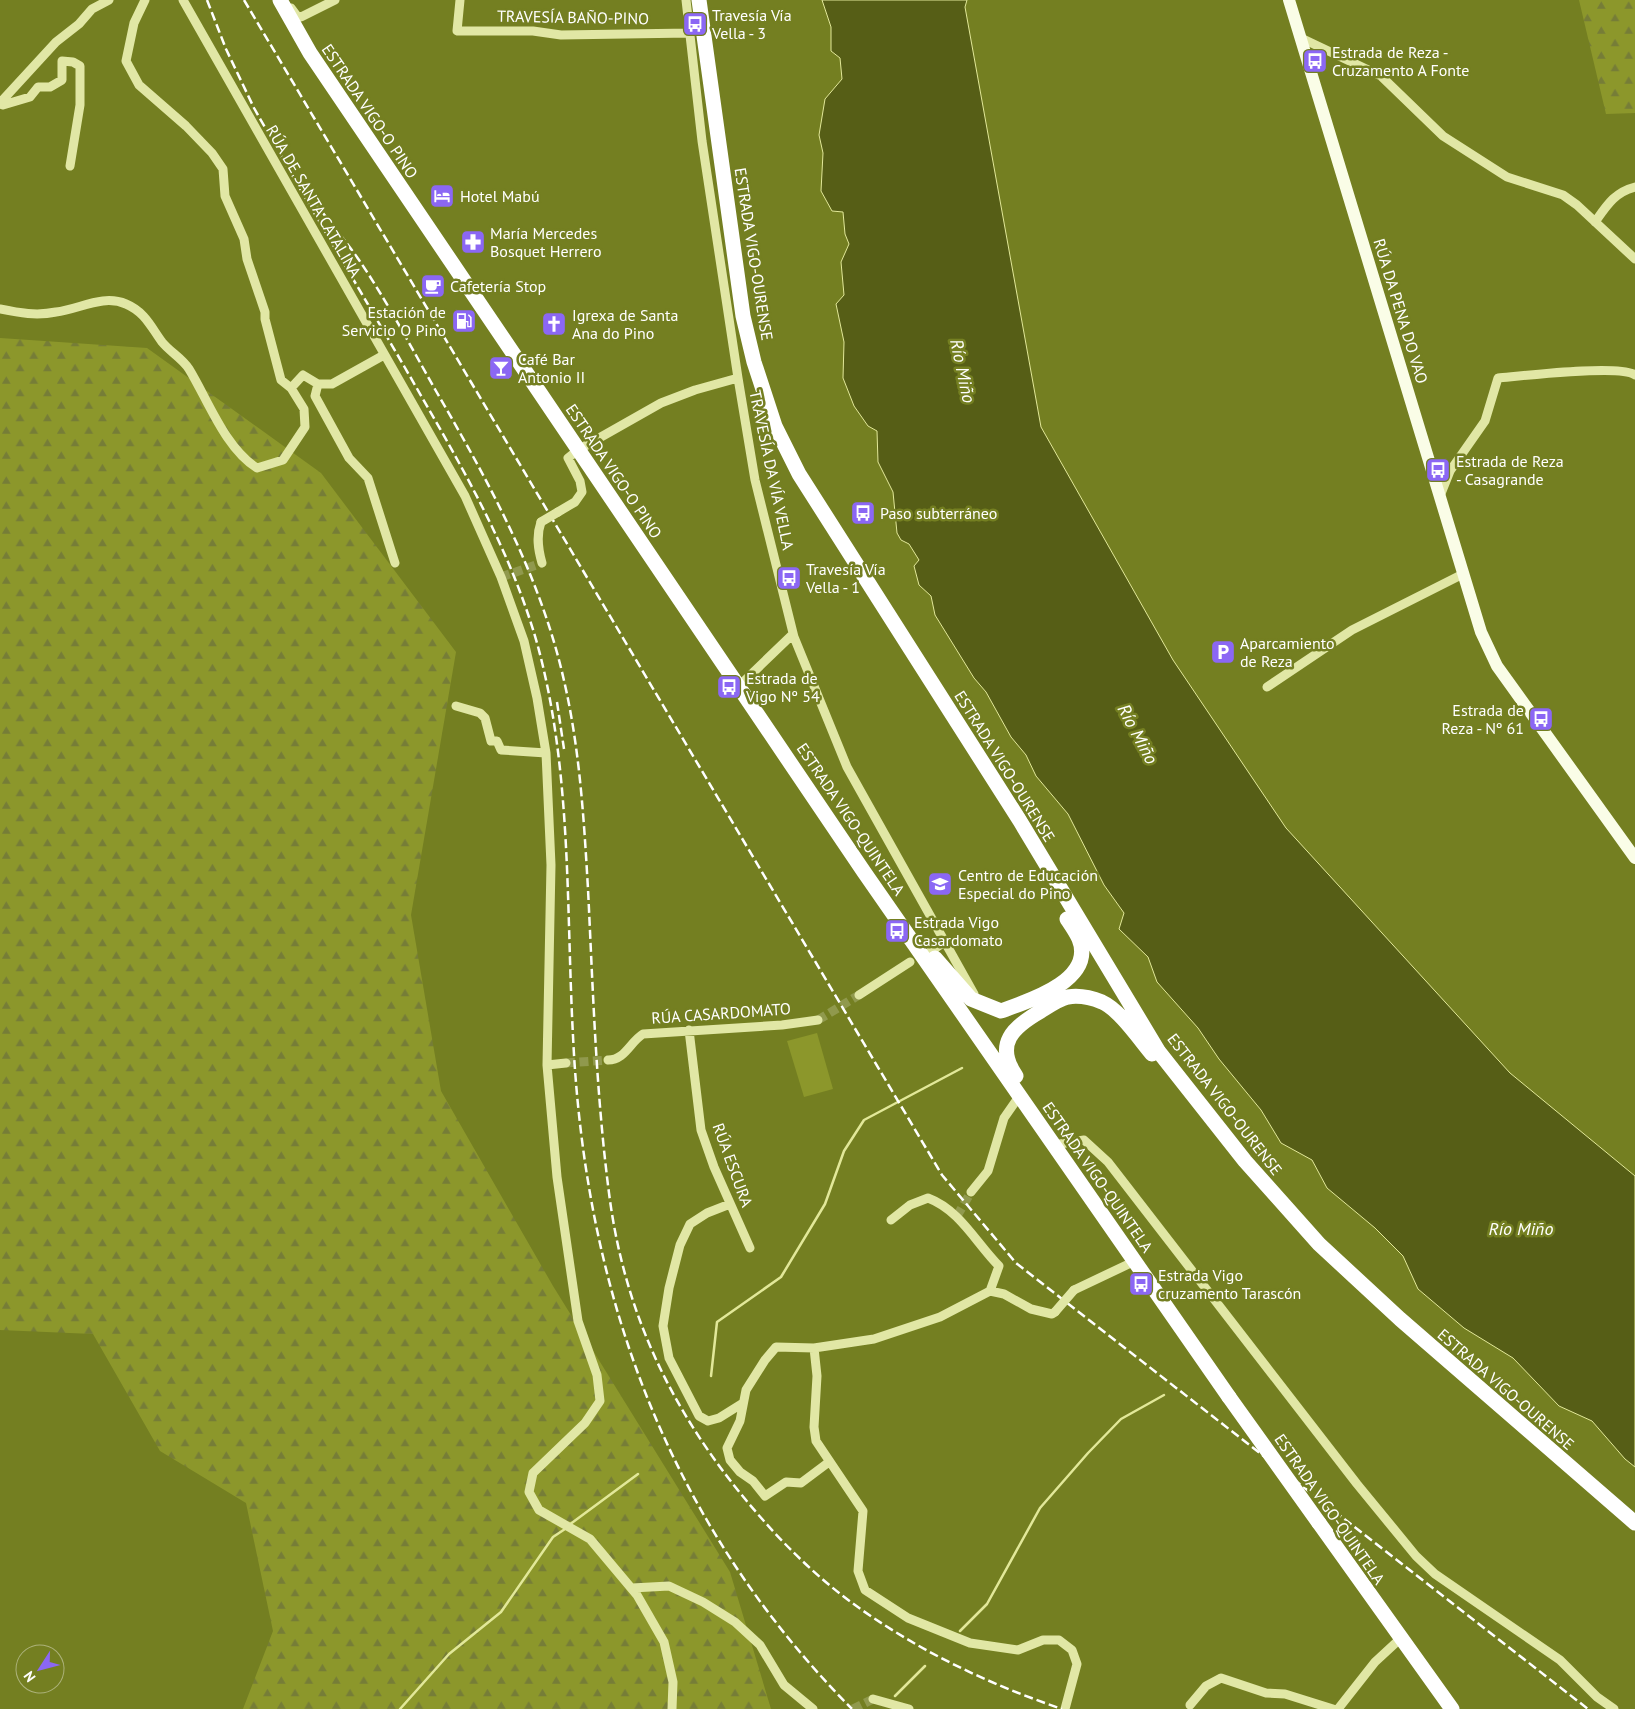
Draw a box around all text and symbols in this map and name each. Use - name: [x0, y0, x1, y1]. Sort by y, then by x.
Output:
- place label: Travesía Vía Vella - 3: [711, 5, 792, 43]
- street label: TRAVESÍA BAÑO-PINO: [497, 6, 649, 28]
- bus stop icon: Travesía Vía Vella - 3: [682, 11, 708, 37]
- street label: ESTRADA VIGO-O PINO: [318, 40, 422, 182]
- place label: Estrada de Reza - Cruzamento A Fonte: [1332, 42, 1469, 80]
- bus stop icon: Estrada de Reza - Cruzamento A Fonte: [1302, 48, 1328, 74]
- street label: RÚA DE SANTA CATALINA: [262, 121, 366, 281]
- street label: ESTRADA VIGO-OURENSE: [730, 166, 778, 342]
- hotel icon: Hotel Mabú: [429, 183, 455, 209]
- place label: Hotel Mabú: [460, 186, 540, 206]
- place label: María Mercedes Bosquet Herrero: [490, 223, 602, 261]
- pharmacy icon: María Mercedes Bosquet Herrero: [460, 229, 486, 255]
- street label: RÚA DA PENA DO VAO: [1369, 236, 1433, 386]
- cafe icon: Cafetería Stop: [420, 273, 446, 299]
- place label: Cafetería Stop: [450, 276, 546, 296]
- place label: Estación de Servicio O Pino: [342, 302, 446, 340]
- place label: Igrexa de Santa Ana do Pino: [572, 305, 678, 343]
- fuel station icon: Estación de Servicio O Pino: [451, 308, 477, 334]
- church icon: Igrexa de Santa Ana do Pino: [541, 311, 567, 337]
- water label: Río Miño: [945, 337, 981, 405]
- place label: Café Bar Antonio II: [518, 349, 585, 387]
- bar icon: Café Bar Antonio II: [488, 355, 514, 381]
- street label: TRAVESÍA DA VÍA VELLA: [745, 388, 799, 552]
- street label: ESTRADA VIGO-O PINO: [562, 400, 666, 542]
- place label: Estrada de Reza - Casagrande: [1456, 451, 1564, 489]
- bus stop icon: Estrada de Reza - Casagrande: [1425, 457, 1451, 483]
- bus stop icon: Paso subterráneo: [850, 500, 876, 526]
- place label: Paso subterráneo: [880, 503, 997, 523]
- place label: Travesía Vía Vella - 1: [805, 559, 886, 597]
- bus stop icon: Travesía Vía Vella - 1: [776, 565, 802, 591]
- place label: Aparcamiento de Reza: [1240, 633, 1335, 671]
- parking icon: Aparcamiento de Reza: [1210, 639, 1236, 665]
- place label: Estrada de Vigo Nº 54: [745, 668, 820, 706]
- bus stop icon: Estrada de Vigo Nº 54: [716, 674, 742, 700]
- street label: ESTRADA VIGO-OURENSE: [950, 687, 1060, 845]
- water label: Río Miño: [1113, 700, 1163, 768]
- place label: Estrada de Reza - Nº 61: [1442, 700, 1524, 738]
- bus stop icon: Estrada de Reza - Nº 61: [1528, 706, 1554, 732]
- street label: ESTRADA VIGO-QUINTELA: [793, 739, 910, 899]
- place label: Centro de Educación Especial do Pino: [958, 865, 1098, 903]
- school or university icon: Centro de Educación Especial do Pino: [927, 871, 953, 897]
- place label: Estrada Vigo Casardomato: [914, 912, 1003, 950]
- bus stop icon: Estrada Vigo Casardomato: [884, 918, 910, 944]
- street label: RÚA CASARDOMATO: [651, 998, 791, 1028]
- street label: ESTRADA VIGO-OURENSE: [1163, 1029, 1287, 1179]
- street label: ESTRADA VIGO-QUINTELA: [1038, 1098, 1158, 1257]
- street label: RÚA ESCURA: [709, 1120, 758, 1210]
- water label: Río Miño: [1489, 1217, 1554, 1240]
- place label: Estrada Vigo cruzamento Tarascón: [1158, 1265, 1301, 1303]
- bus stop icon: Estrada Vigo cruzamento Tarascón: [1128, 1271, 1154, 1297]
- street label: ESTRADA VIGO-OURENSE: [1434, 1324, 1578, 1454]
- street label: ESTRADA VIGO-QUINTELA: [1270, 1430, 1390, 1589]
- north arrow: [15, 1644, 65, 1694]
- text: N: [19, 1668, 39, 1686]

